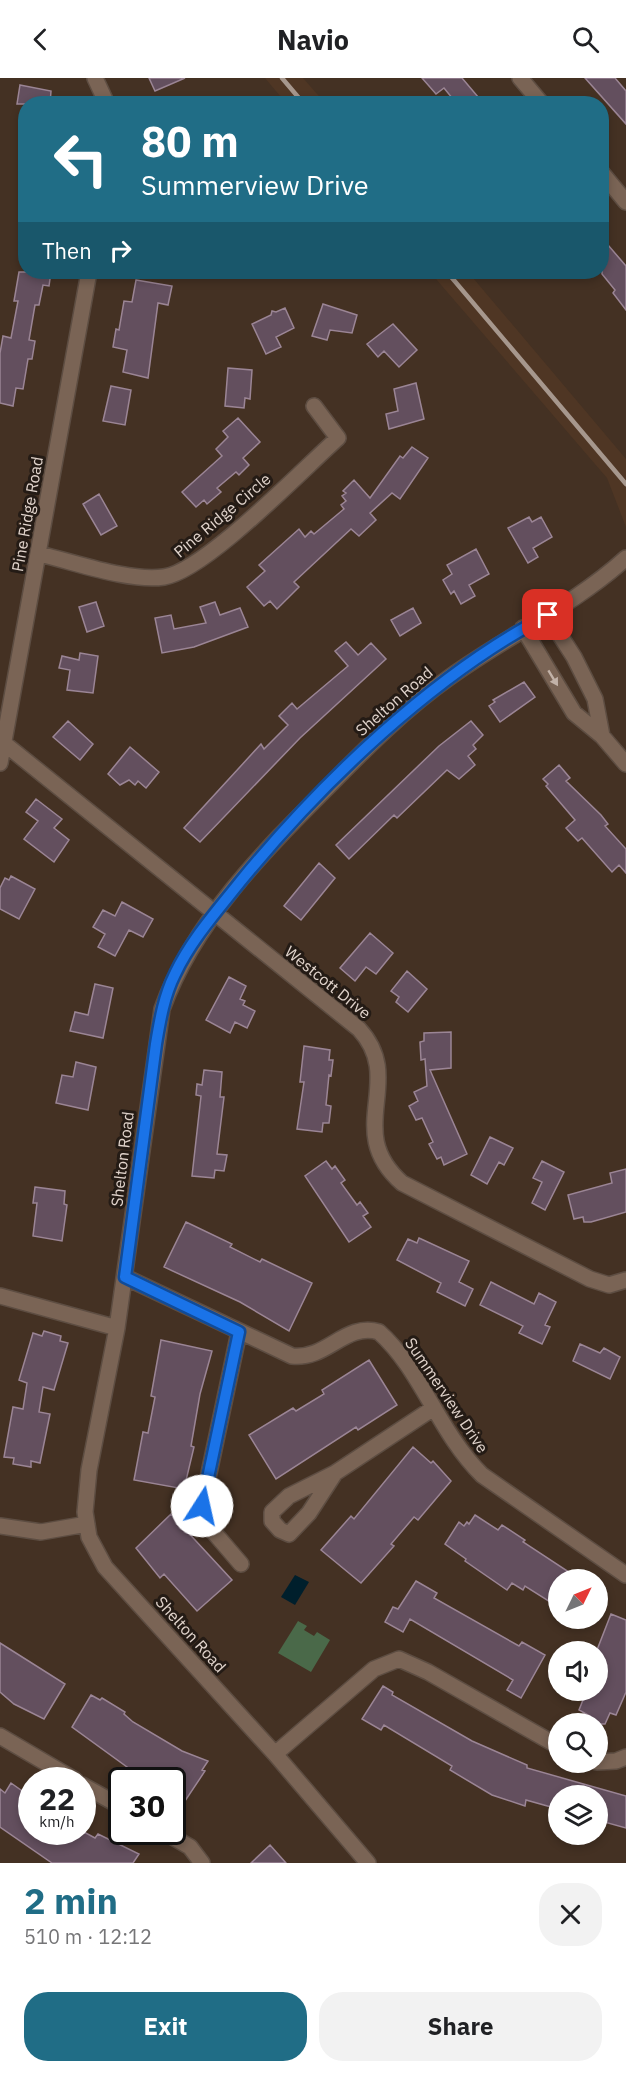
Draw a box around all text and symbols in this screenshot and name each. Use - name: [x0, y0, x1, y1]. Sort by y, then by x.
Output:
- text: Navio: [277, 22, 349, 57]
- icon: back: [24, 23, 57, 56]
- icon: search: [569, 23, 602, 56]
- text: 80 m: [141, 114, 239, 169]
- icon: left: [42, 120, 120, 198]
- text: Summerview Drive: [141, 167, 369, 202]
- icon: right: [104, 234, 137, 267]
- text: Then: [42, 236, 92, 265]
- street label: Pine Ridge Road: [7, 455, 47, 573]
- street label: Pine Ridge Circle: [169, 468, 275, 561]
- pin: [522, 589, 573, 640]
- icon: arrive: [531, 598, 564, 631]
- street label: Shelton Road: [351, 662, 437, 740]
- one-way arrow: [548, 670, 559, 686]
- street label: Westcott Drive: [281, 941, 375, 1023]
- street label: Shelton Road: [106, 1110, 138, 1208]
- street label: Summerview Drive: [401, 1333, 493, 1457]
- position arrow: [170, 1474, 234, 1538]
- north arrow: [548, 1569, 608, 1629]
- map controls: [548, 1569, 608, 1845]
- street label: Shelton Road: [152, 1592, 230, 1676]
- button: sound: [548, 1641, 608, 1701]
- button: search: [548, 1713, 608, 1773]
- speed limit sign: 30: [108, 1767, 186, 1845]
- text: 22: [39, 1779, 75, 1818]
- button: layers: [548, 1785, 608, 1845]
- text: km/h: [39, 1812, 75, 1831]
- text: 2 min: [24, 1877, 118, 1924]
- button: close: [539, 1883, 602, 1946]
- text: 510 m · 12:12: [24, 1923, 152, 1950]
- button: Exit: [24, 1992, 307, 2061]
- button: Share: [319, 1992, 602, 2061]

